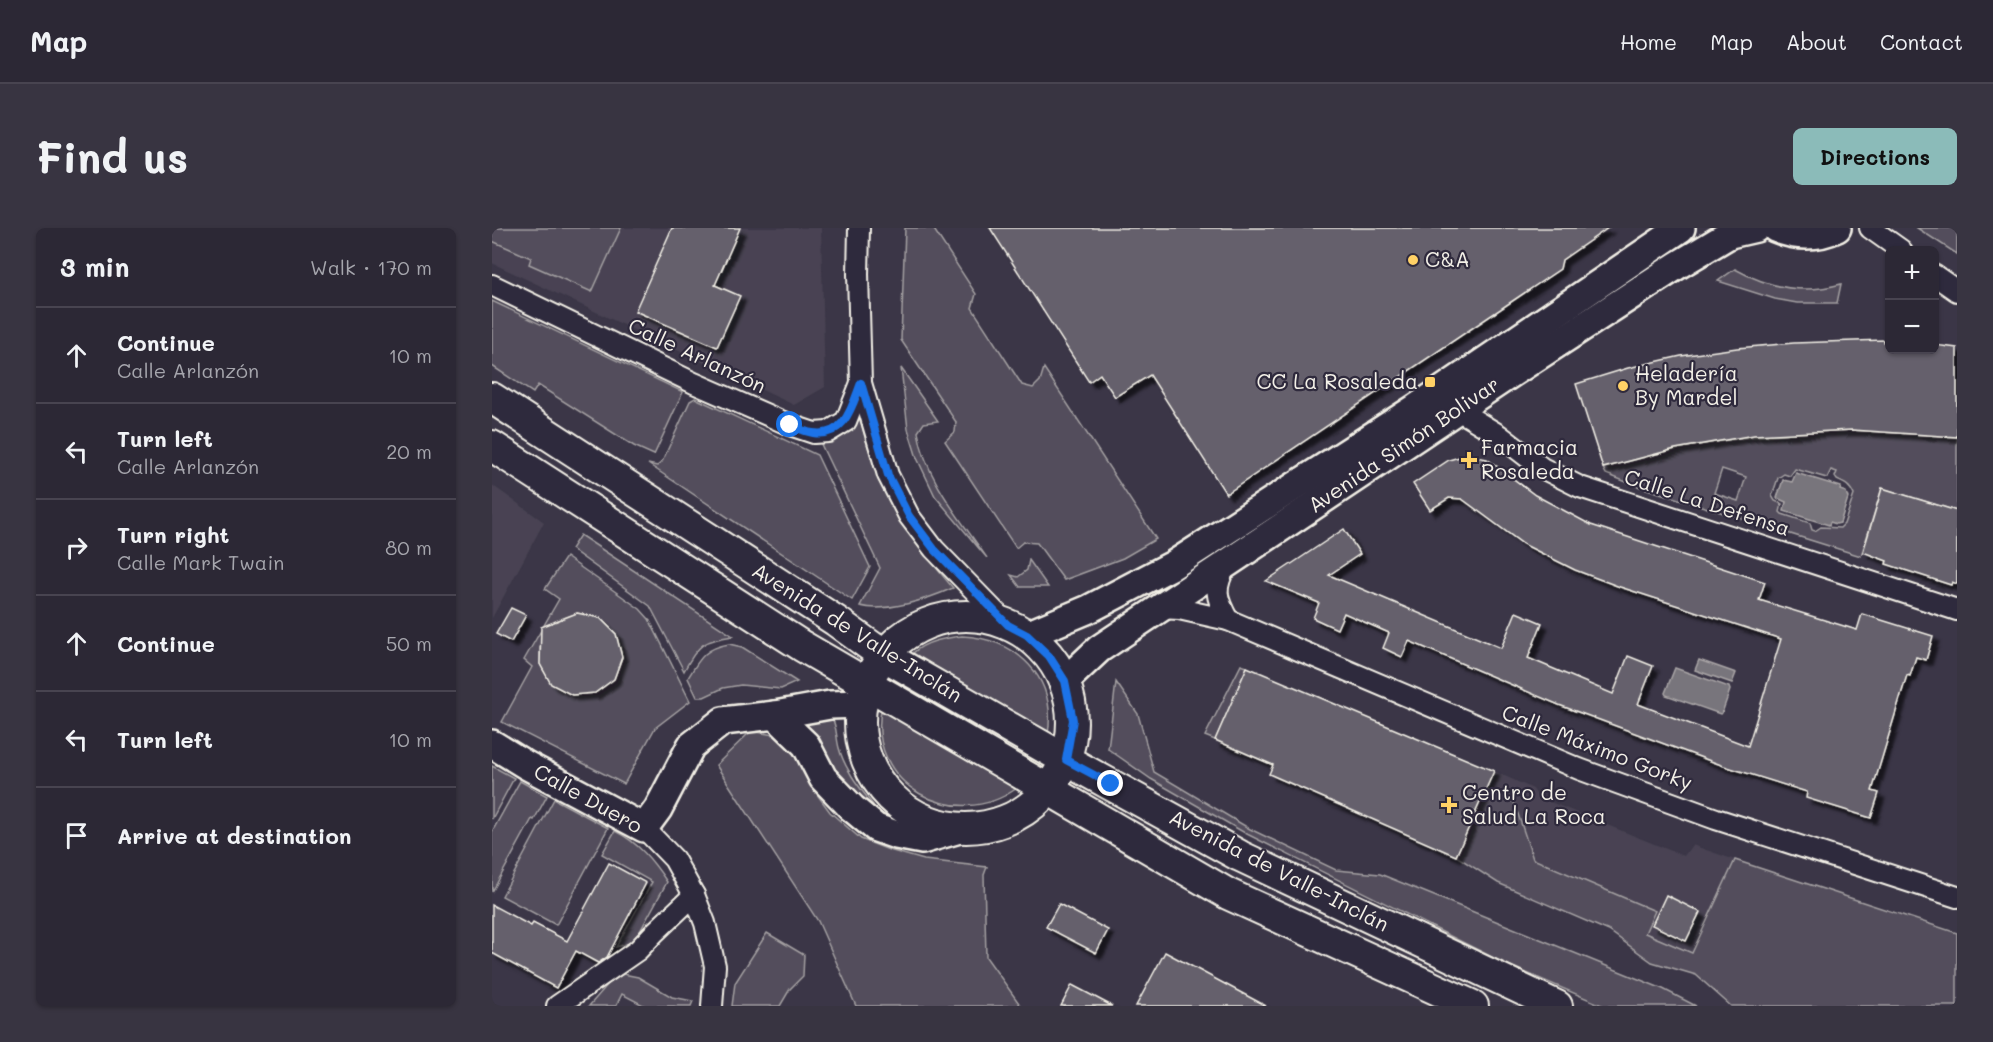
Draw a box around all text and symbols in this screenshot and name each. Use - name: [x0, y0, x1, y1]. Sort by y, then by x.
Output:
- text: Map: [30, 23, 87, 59]
- text: Home: [1620, 28, 1677, 55]
- text: Map: [1710, 28, 1753, 55]
- text: About: [1786, 28, 1847, 55]
- text: Contact: [1880, 28, 1963, 55]
- button: Directions: [1793, 128, 1957, 185]
- text: Find us: [36, 129, 188, 184]
- place label: C&A: [1425, 245, 1470, 272]
- map controls: [1885, 246, 1939, 354]
- button: +: [1885, 246, 1939, 300]
- text: 3 min: [60, 250, 129, 284]
- marker: C&A: [1406, 253, 1420, 267]
- text: Walk · 170 m: [310, 254, 432, 280]
- button: −: [1885, 300, 1939, 354]
- street label: Calle Arlanzón: [624, 311, 771, 398]
- text: Continue: [117, 328, 215, 357]
- icon: ahead: [60, 339, 93, 372]
- text: 10 m: [388, 342, 432, 368]
- text: Calle Arlanzón: [117, 357, 259, 383]
- place label: Heladería By Mardel: [1635, 359, 1738, 410]
- place label: CC La Rosaleda: [1257, 367, 1418, 394]
- street label: Avenida Simón Bolivar: [1302, 370, 1504, 518]
- marker: CC La Rosaleda: [1423, 375, 1437, 389]
- marker: Heladería By Mardel: [1616, 379, 1630, 393]
- route start: [776, 411, 802, 437]
- text: Turn left: [117, 424, 213, 453]
- place label: Farmacia Rosaleda: [1481, 433, 1578, 484]
- icon: left: [60, 435, 93, 468]
- text: 20 m: [386, 438, 432, 464]
- text: Calle Arlanzón: [117, 453, 259, 479]
- marker: Farmacia Rosaleda: [1462, 453, 1476, 467]
- street label: Calle La Defensa: [1621, 462, 1794, 541]
- text: Turn right: [117, 520, 229, 549]
- icon: right: [60, 531, 93, 564]
- text: 80 m: [385, 534, 432, 560]
- text: Calle Mark Twain: [117, 549, 284, 575]
- street label: Avenida de Valle-Inclán: [748, 556, 968, 708]
- icon: ahead: [60, 627, 93, 660]
- text: Continue: [117, 629, 215, 658]
- text: 50 m: [386, 630, 432, 656]
- street label: Calle Máximo Gorky: [1498, 698, 1697, 795]
- icon: left: [60, 723, 93, 756]
- text: Turn left: [117, 725, 213, 754]
- text: 10 m: [388, 726, 432, 752]
- street label: Calle Duero: [530, 757, 648, 839]
- route end: [1097, 770, 1123, 796]
- place label: Centro de Salud La Roca: [1462, 778, 1606, 829]
- marker: Centro de Salud La Roca: [1440, 796, 1458, 814]
- street label: Avenida de Valle-Inclán: [1165, 802, 1394, 937]
- icon: arrive: [60, 819, 93, 852]
- text: Arrive at destination: [117, 821, 352, 850]

